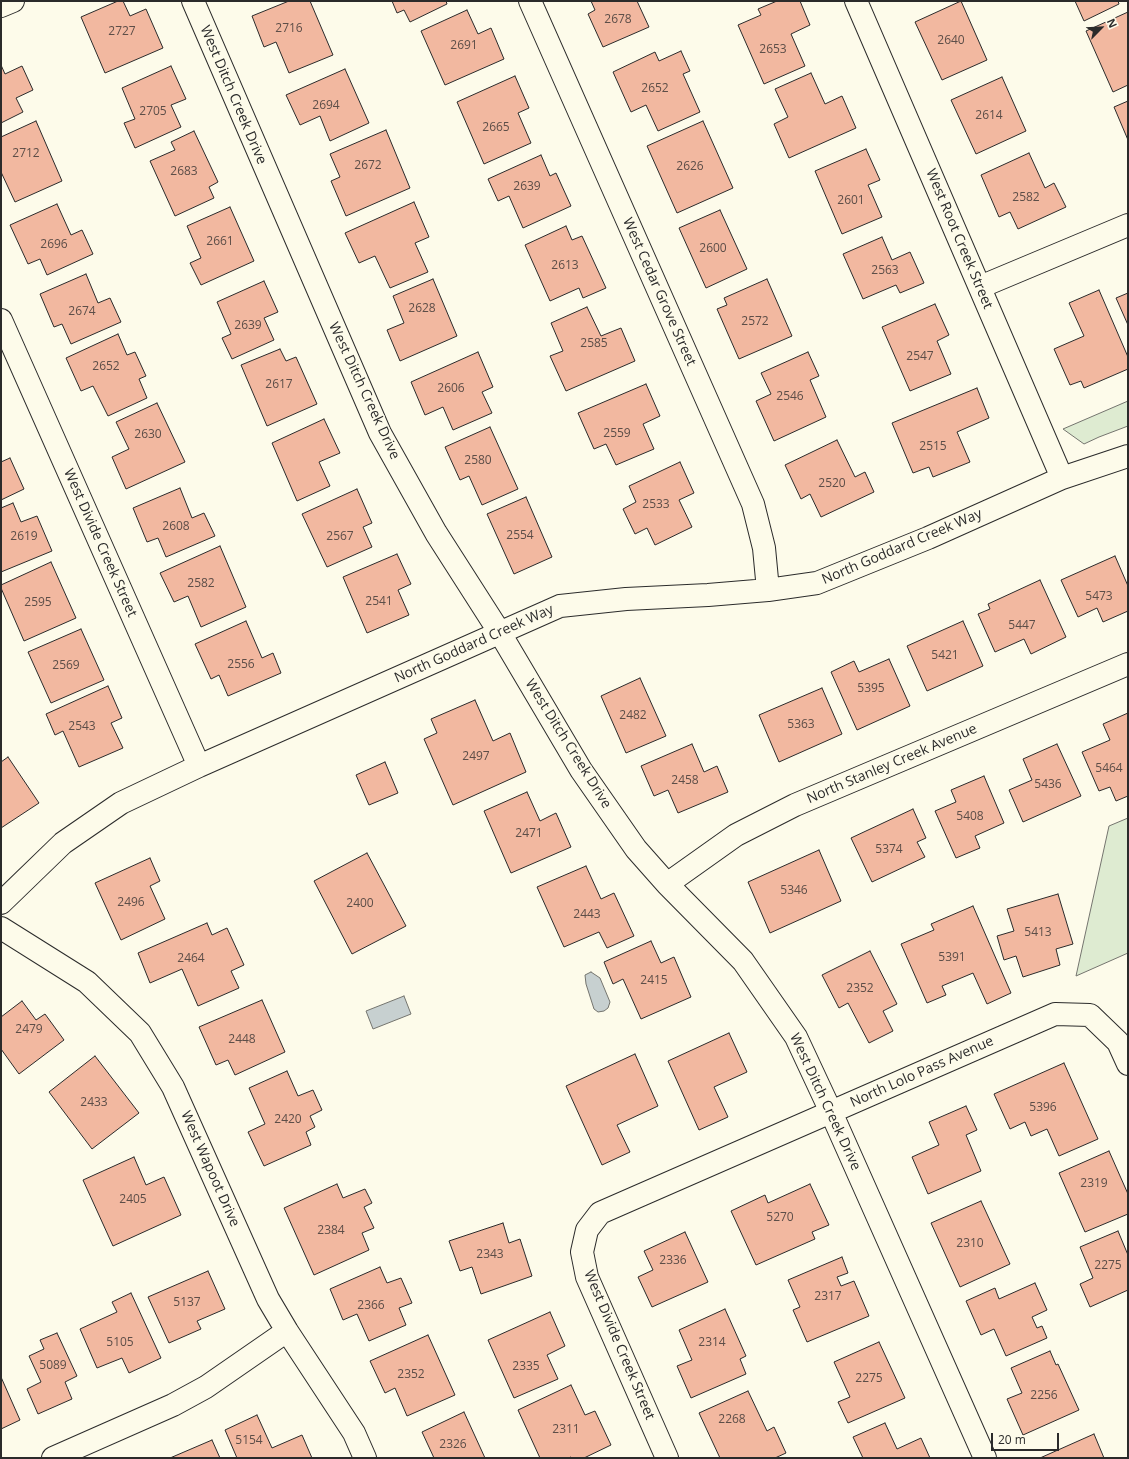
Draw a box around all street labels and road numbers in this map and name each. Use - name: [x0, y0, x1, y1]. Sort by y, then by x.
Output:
- street label: West Ditch Creek Drive: [196, 23, 270, 167]
- street label: West Root Creek Street: [922, 166, 996, 312]
- street label: West Cedar Grove Street: [619, 215, 699, 369]
- street label: West Ditch Creek Drive: [325, 320, 403, 462]
- street label: West Divide Creek Street: [60, 466, 140, 620]
- street label: North Goddard Creek Way: [819, 506, 985, 588]
- street label: North Goddard Creek Way: [392, 601, 556, 687]
- street label: West Ditch Creek Drive: [521, 676, 615, 812]
- street label: North Stanley Creek Avenue: [805, 721, 979, 807]
- street label: West Ditch Creek Drive: [786, 1031, 864, 1173]
- street label: North Lolo Pass Avenue: [848, 1033, 996, 1111]
- street label: West Wapoot Drive: [177, 1108, 243, 1230]
- street label: West Divide Creek Street: [580, 1268, 658, 1422]

